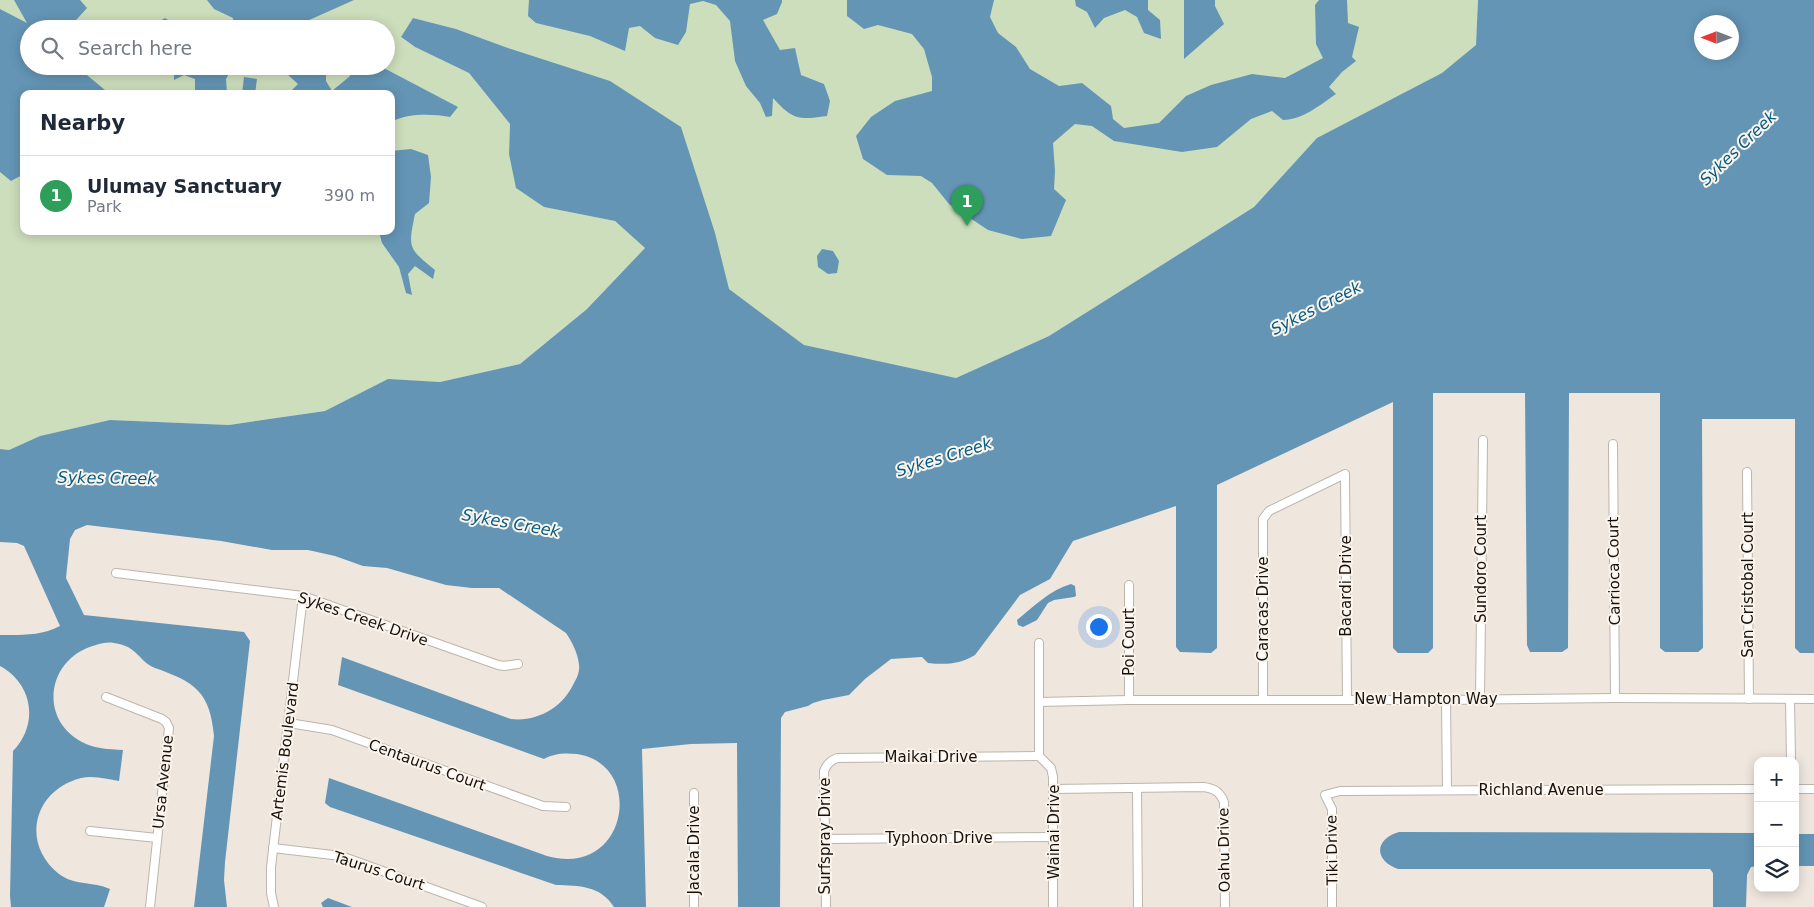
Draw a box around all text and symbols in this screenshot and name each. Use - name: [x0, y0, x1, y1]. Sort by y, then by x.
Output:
- north arrow: [1694, 15, 1739, 60]
- search box: [20, 20, 395, 75]
- icon: search: [38, 34, 66, 62]
- text: Search here: [78, 37, 192, 59]
- water label: Sykes Creek: [1696, 106, 1781, 189]
- text: Nearby: [40, 111, 125, 135]
- text: Ulumay Sanctuary: [87, 175, 282, 197]
- pin: 1: [951, 185, 983, 226]
- text: 1: [50, 186, 62, 205]
- text: 390 m: [324, 186, 375, 205]
- text: Park: [87, 197, 122, 216]
- water label: Sykes Creek: [1268, 277, 1365, 339]
- water label: Sykes Creek: [894, 433, 995, 481]
- water label: Sykes Creek: [57, 468, 157, 488]
- water label: Sykes Creek: [461, 505, 562, 541]
- street label: San Cristobal Court: [1739, 512, 1757, 658]
- street label: Sundoro Court: [1472, 515, 1490, 623]
- street label: Carrioca Court: [1604, 516, 1624, 625]
- street label: Bacardi Drive: [1337, 535, 1355, 637]
- street label: Caracas Drive: [1254, 556, 1272, 662]
- street label: Sykes Creek Drive: [296, 588, 430, 650]
- street label: Poi Court: [1120, 608, 1138, 676]
- your location: [1086, 614, 1112, 640]
- street label: Artemis Boulevard: [268, 681, 302, 821]
- street label: New Hampton Way: [1354, 690, 1498, 708]
- street label: Ursa Avenue: [149, 734, 177, 830]
- street label: Centaurus Court: [366, 735, 488, 795]
- street label: Maikai Drive: [885, 748, 977, 766]
- map controls: [1754, 757, 1799, 892]
- button: +: [1754, 757, 1799, 802]
- street label: Surfspray Drive: [816, 778, 834, 894]
- street label: Richland Avenue: [1478, 781, 1604, 799]
- street label: Wainai Drive: [1045, 785, 1063, 879]
- button: −: [1754, 802, 1799, 847]
- street label: Jacala Drive: [685, 805, 703, 896]
- street label: Oahu Drive: [1214, 807, 1234, 893]
- street label: Tiki Drive: [1322, 815, 1342, 886]
- street label: Typhoon Drive: [884, 829, 993, 847]
- street label: Taurus Court: [330, 847, 427, 894]
- button: layers: [1754, 847, 1799, 892]

